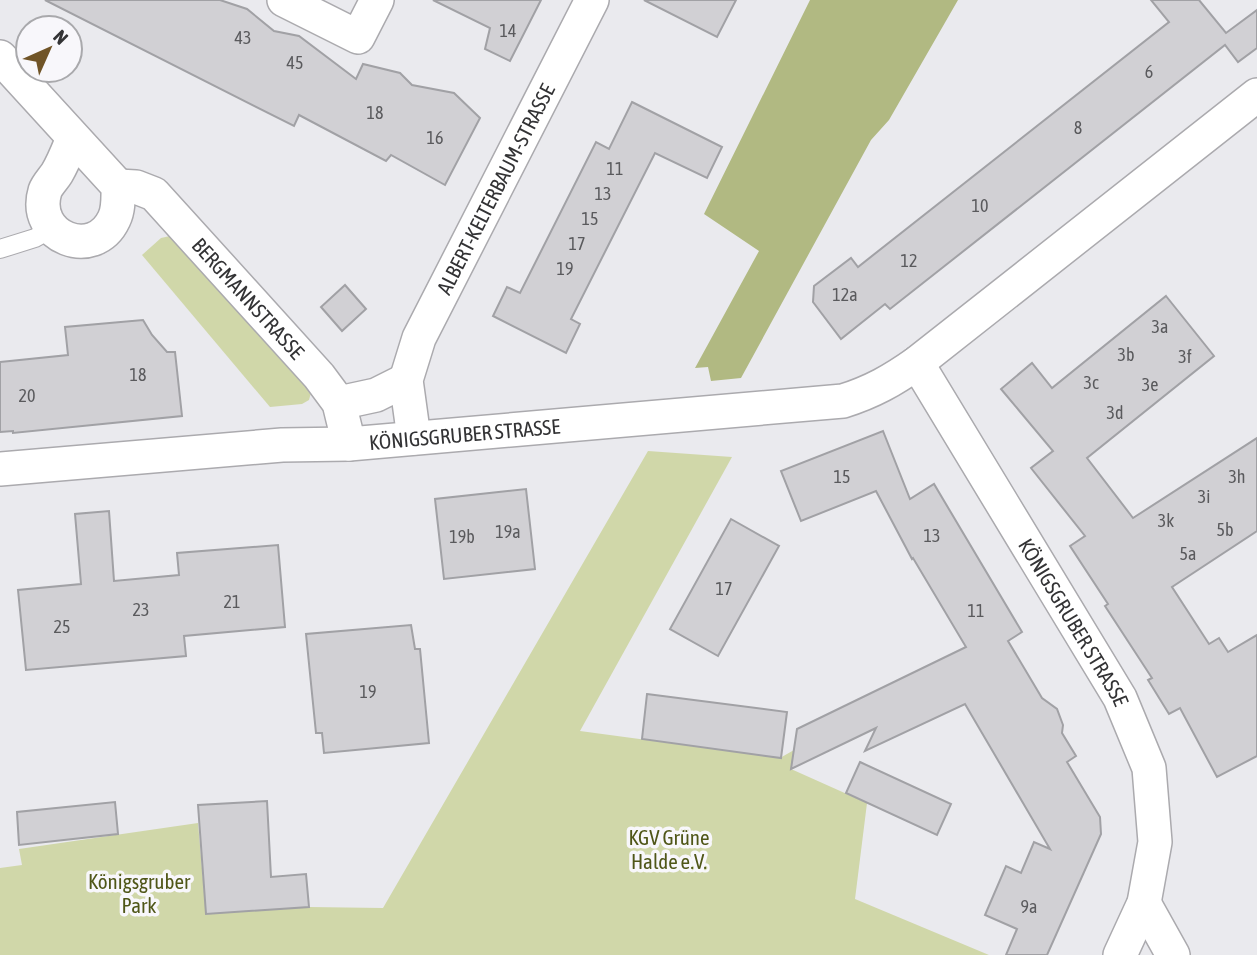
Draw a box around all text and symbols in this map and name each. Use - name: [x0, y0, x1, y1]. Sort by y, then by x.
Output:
- north arrow: [14, 14, 84, 84]
- house number: 14: [500, 20, 516, 41]
- text: N: [49, 25, 73, 49]
- house number: 43: [235, 27, 251, 48]
- house number: 45: [287, 52, 303, 73]
- house number: 6: [1145, 61, 1153, 82]
- street label: ALBERT-KELTERBAUM-STRASSE: [432, 80, 559, 298]
- house number: 18: [367, 102, 383, 123]
- house number: 8: [1074, 117, 1082, 138]
- house number: 16: [427, 127, 443, 148]
- house number: 11: [607, 158, 623, 179]
- house number: 13: [595, 183, 611, 204]
- house number: 10: [972, 195, 988, 216]
- house number: 15: [582, 208, 598, 229]
- street label: BERGMANNSTRASSE: [188, 233, 309, 364]
- house number: 17: [569, 233, 585, 254]
- house number: 12: [901, 250, 917, 271]
- house number: 19: [557, 258, 573, 279]
- house number: 12a: [832, 284, 858, 305]
- house number: 3a: [1152, 316, 1168, 337]
- house number: 3b: [1118, 344, 1135, 365]
- house number: 3f: [1178, 346, 1192, 367]
- house number: 18: [130, 364, 146, 385]
- house number: 3c: [1083, 372, 1099, 393]
- house number: 3e: [1142, 374, 1158, 395]
- house number: 20: [19, 385, 35, 406]
- house number: 3d: [1107, 402, 1124, 423]
- street label: KÖNIGSGRUBER STRASSE: [368, 414, 561, 454]
- house number: 15: [834, 466, 850, 487]
- house number: 3h: [1228, 466, 1246, 487]
- house number: 3i: [1198, 486, 1210, 507]
- house number: 3k: [1158, 510, 1174, 531]
- house number: 5b: [1217, 519, 1234, 540]
- house number: 19a: [495, 521, 521, 542]
- house number: 13: [924, 525, 940, 546]
- house number: 19b: [449, 526, 475, 547]
- street label: KÖNIGSGRUBER STRASSE: [1014, 534, 1134, 709]
- house number: 5a: [1180, 543, 1196, 564]
- house number: 17: [716, 578, 732, 599]
- house number: 21: [224, 591, 240, 612]
- house number: 23: [133, 599, 149, 620]
- house number: 11: [968, 600, 984, 621]
- house number: 25: [54, 616, 70, 637]
- house number: 19: [360, 681, 376, 702]
- park label: KGV Grüne Halde e.V.: [628, 825, 710, 873]
- park label: Königsgruber Park: [88, 869, 191, 917]
- house number: 9a: [1021, 896, 1037, 917]

